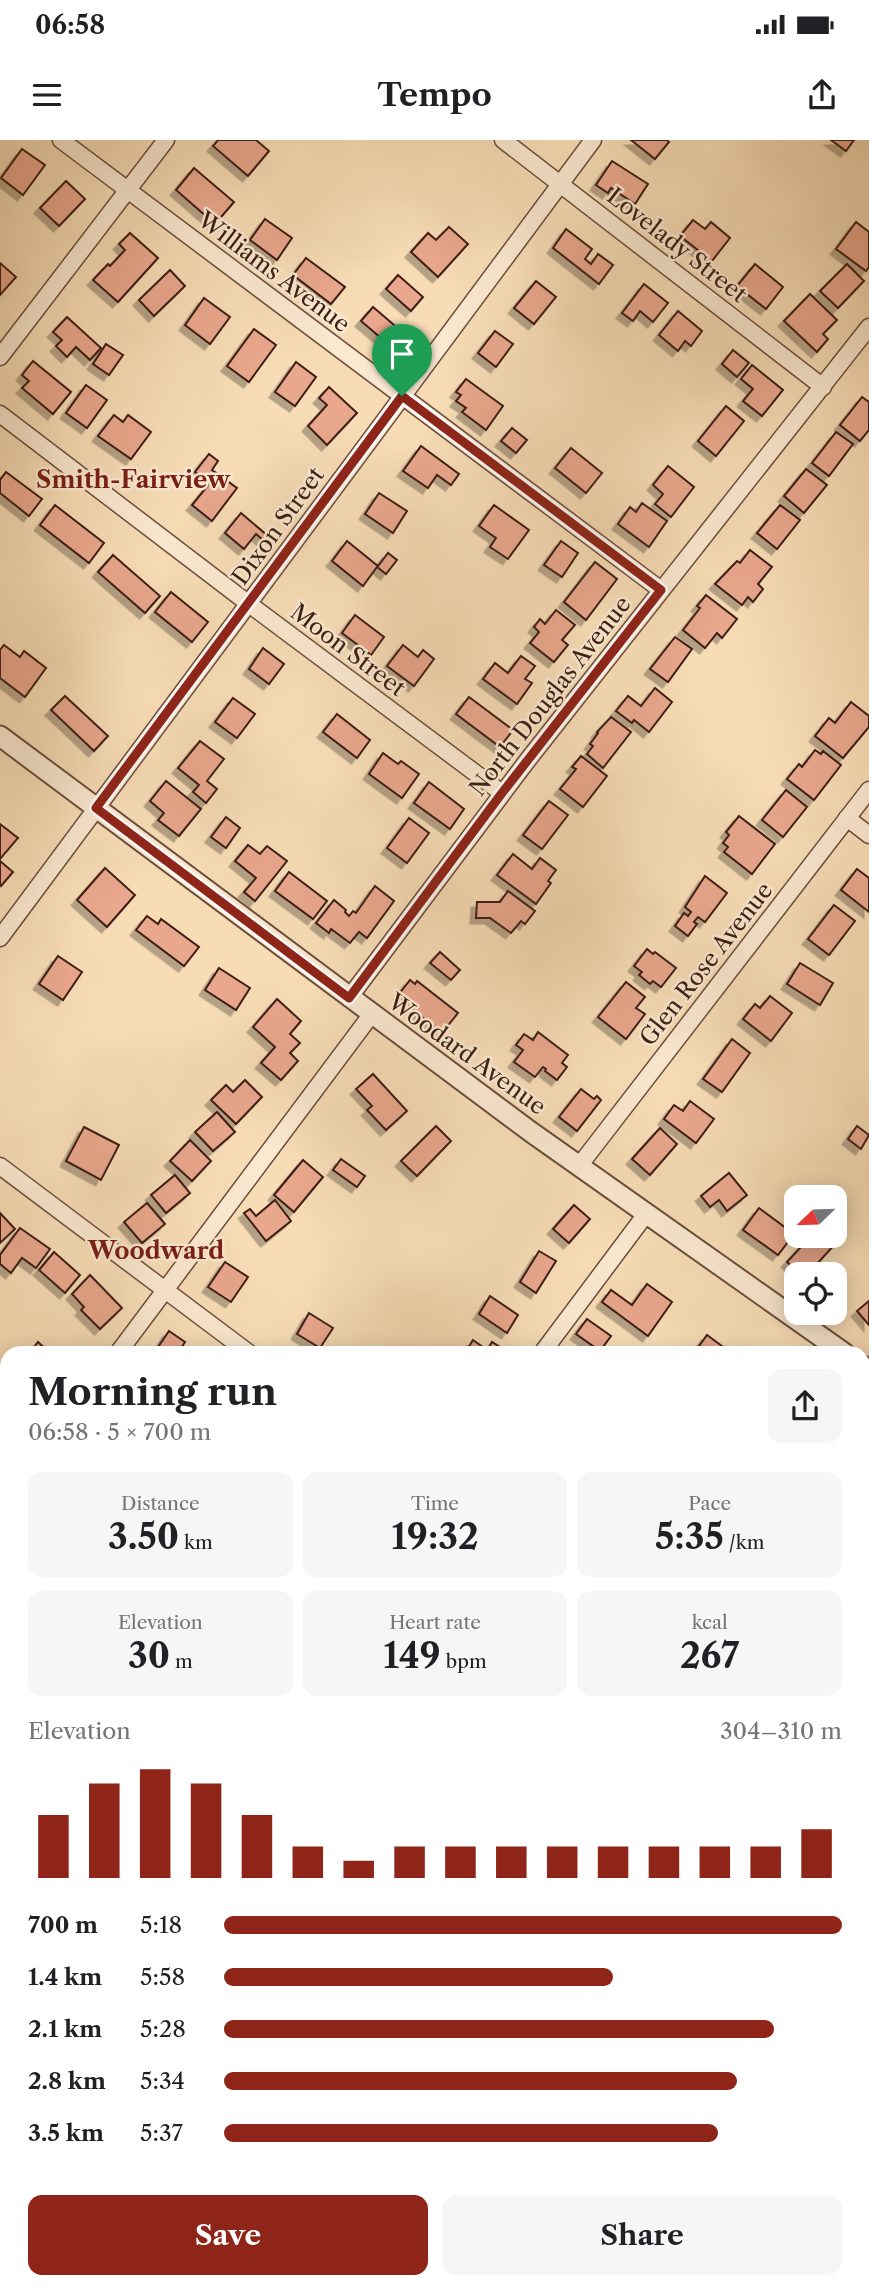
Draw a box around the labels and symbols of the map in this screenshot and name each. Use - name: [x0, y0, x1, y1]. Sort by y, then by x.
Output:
- street label: Lovelady Street: [602, 182, 752, 308]
- street label: Williams Avenue: [192, 205, 356, 338]
- pin: [372, 324, 432, 396]
- street label: Dixon Street: [226, 462, 330, 590]
- district label: Smith-Fairview: [36, 465, 231, 494]
- street label: North Douglas Avenue: [463, 591, 637, 801]
- street label: Moon Street: [285, 598, 411, 702]
- street label: Glen Rose Avenue: [634, 877, 778, 1051]
- street label: Woodard Avenue: [382, 987, 551, 1121]
- north arrow: [784, 1185, 847, 1248]
- district label: Woodward: [87, 1236, 224, 1265]

